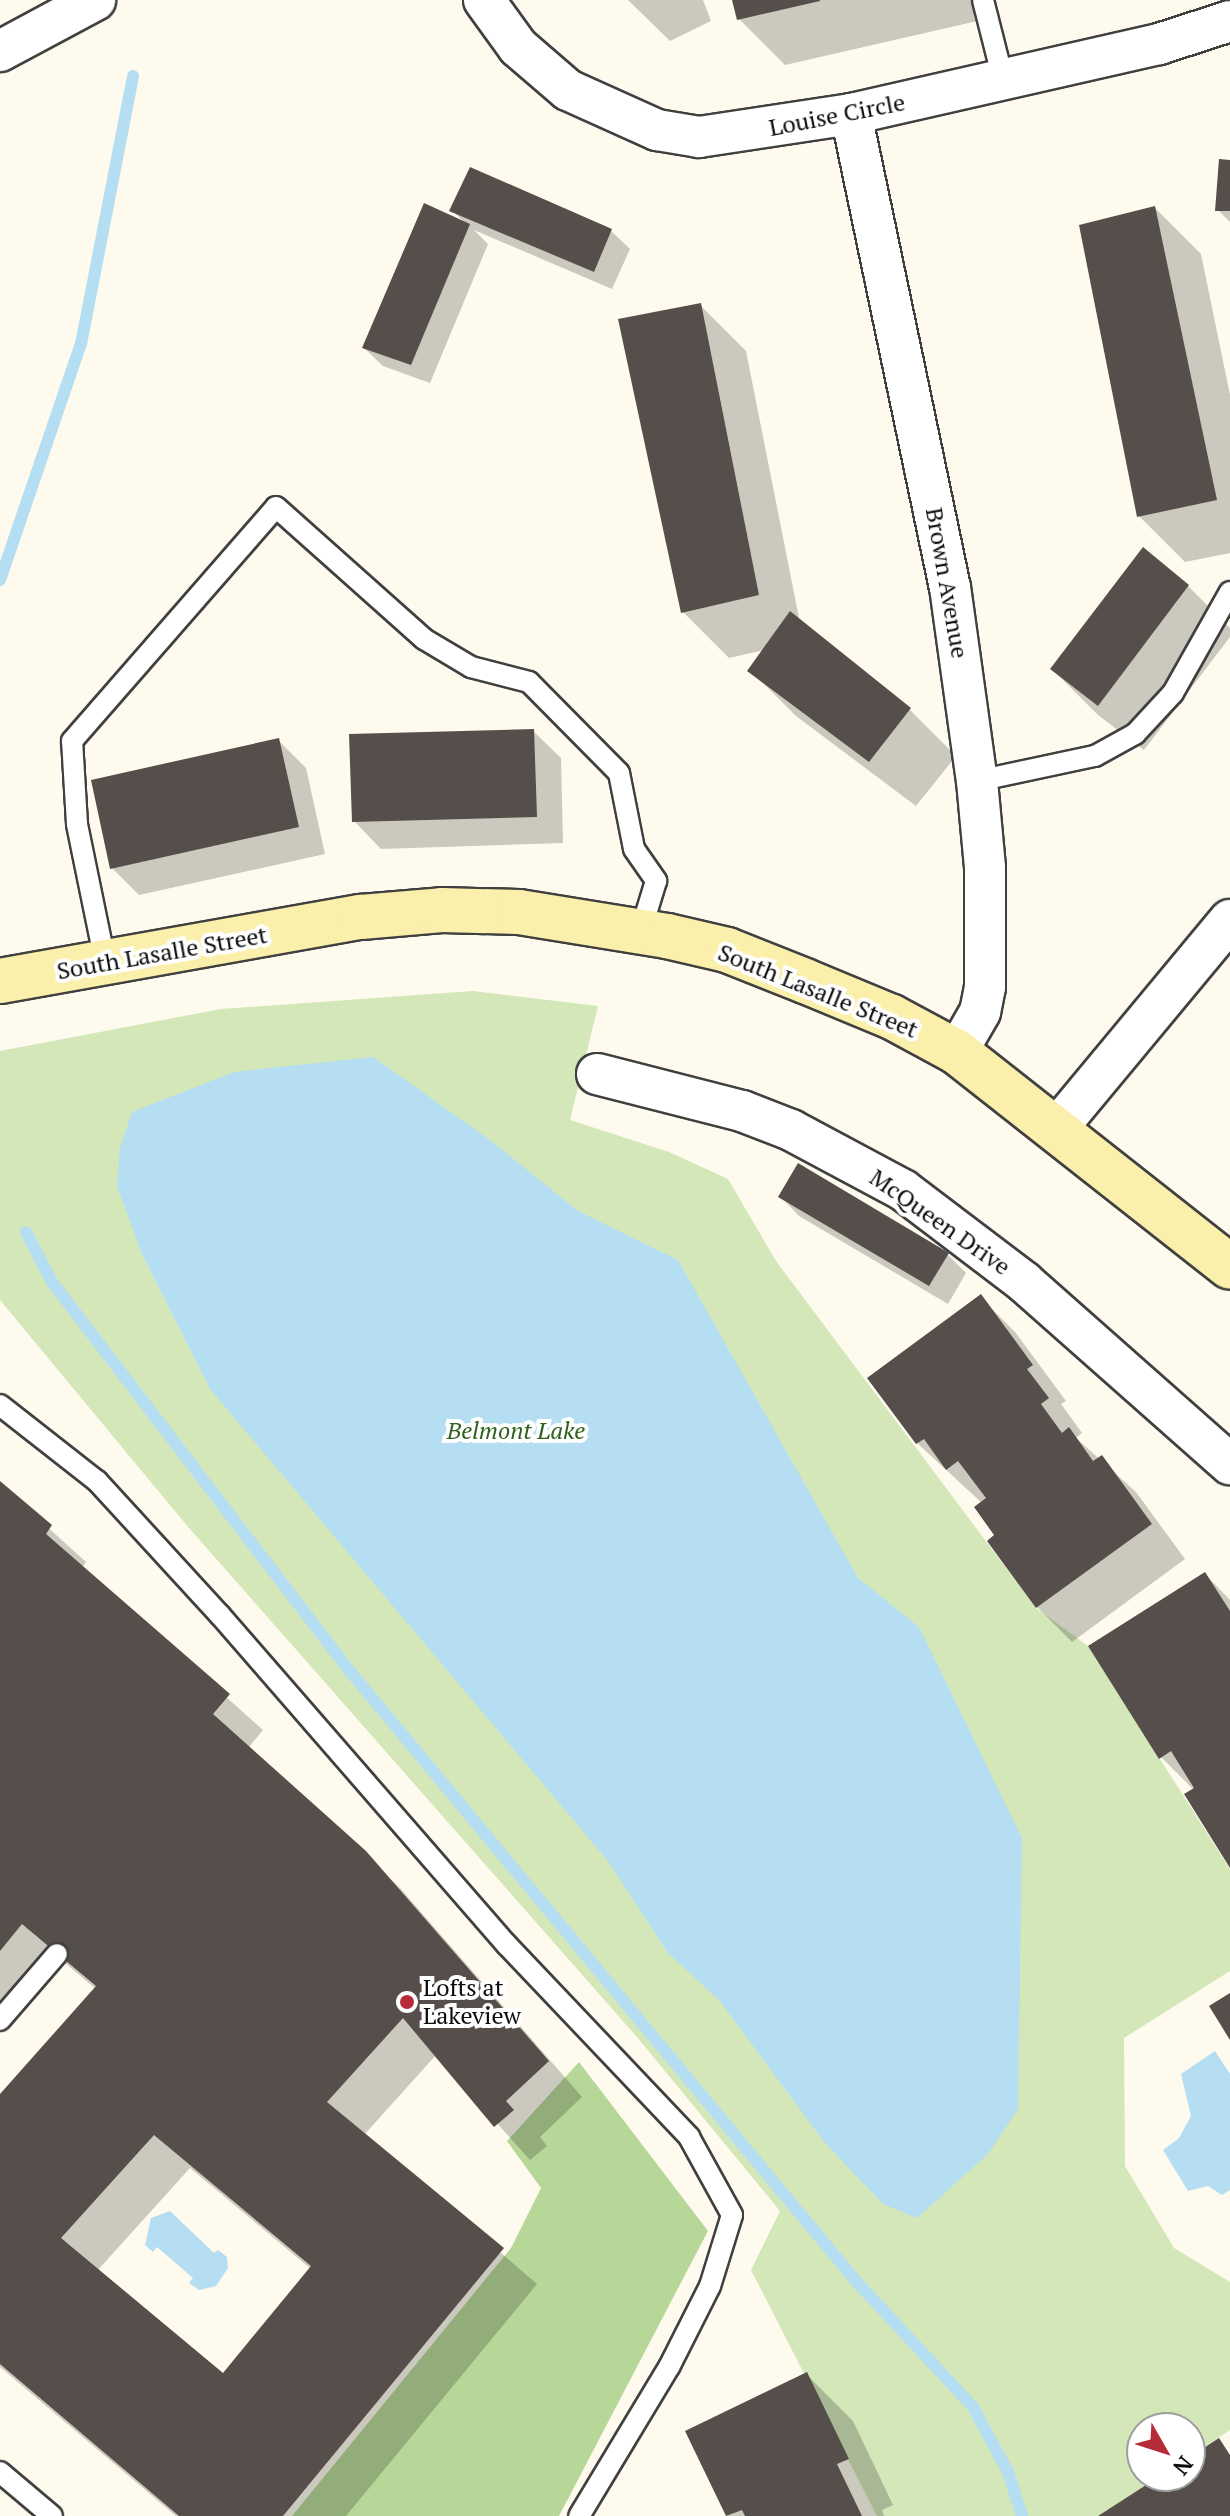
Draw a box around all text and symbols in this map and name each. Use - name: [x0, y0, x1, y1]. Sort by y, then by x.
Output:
- street label: Louise Circle: [766, 88, 908, 142]
- street label: Brown Avenue: [920, 505, 974, 661]
- street label: South Lasalle Street: [55, 920, 269, 986]
- street label: South Lasalle Street: [714, 938, 922, 1044]
- street label: McQueen Drive: [864, 1163, 1016, 1281]
- park label: Belmont Lake: [447, 1417, 585, 1445]
- place label: Lofts at Lakeview: [423, 1974, 521, 2030]
- marker: Lofts at Lakeview: [398, 1993, 416, 2011]
- north arrow: [1126, 2412, 1206, 2492]
- text: N: [1167, 2451, 1200, 2482]

